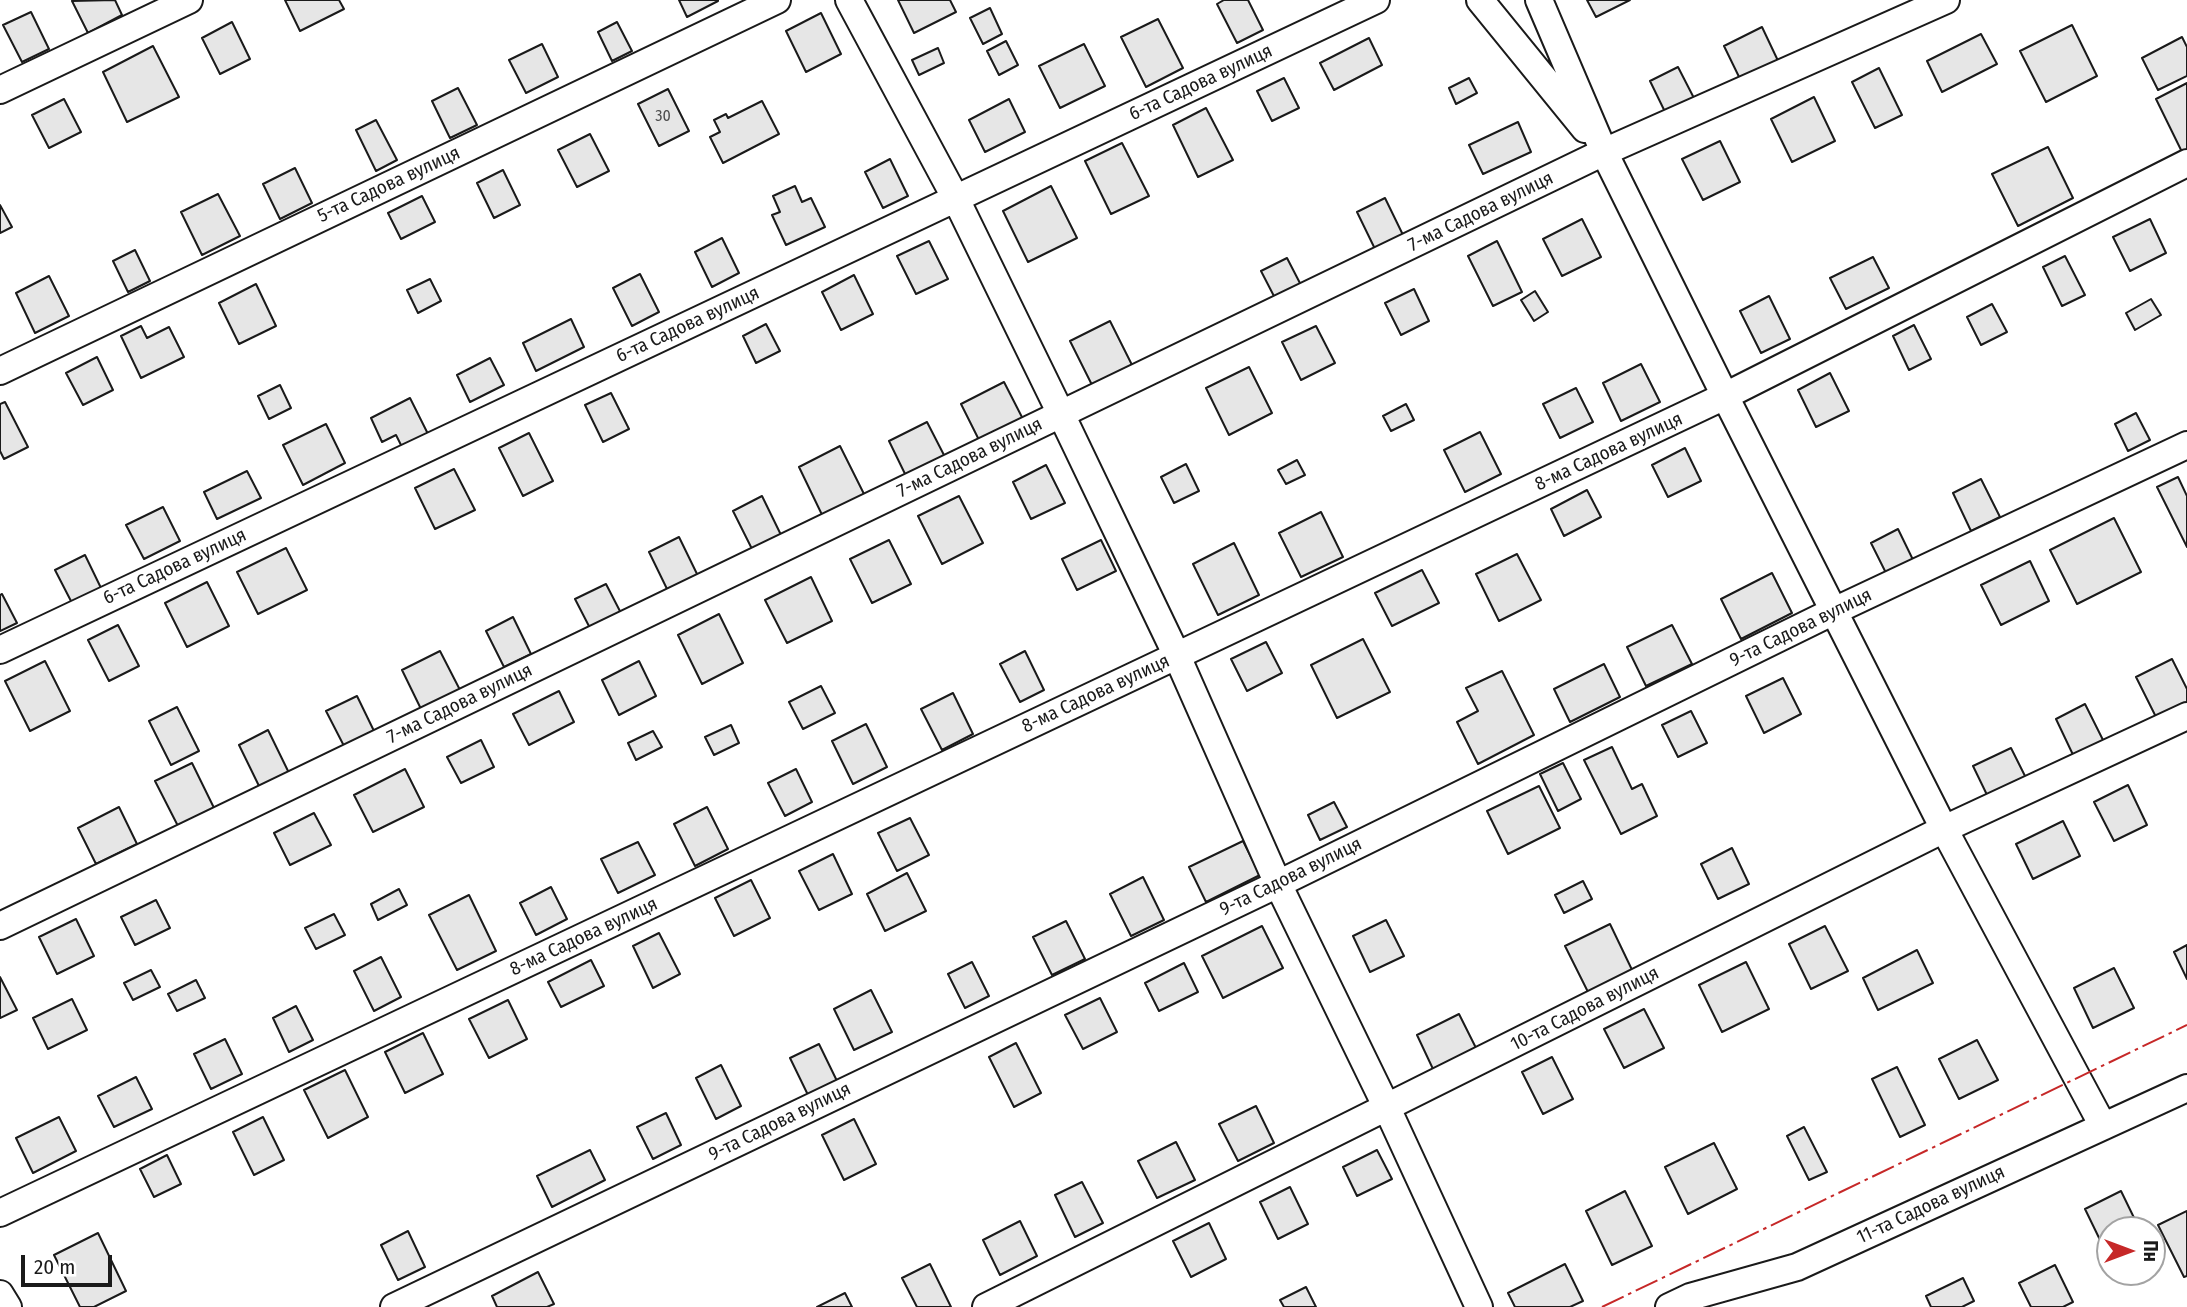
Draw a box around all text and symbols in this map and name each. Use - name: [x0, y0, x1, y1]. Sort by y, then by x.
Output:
- street label: 6-та Садова вулиця: [1126, 40, 1276, 126]
- house number: 30: [655, 107, 671, 127]
- street label: 5-та Садова вулиця: [314, 142, 464, 228]
- street label: 7-ма Садова вулиця: [1405, 167, 1557, 257]
- street label: 6-та Садова вулиця: [613, 282, 763, 368]
- street label: 8-ма Садова вулиця: [1532, 408, 1686, 496]
- street label: 7-ма Садова вулиця: [894, 413, 1046, 503]
- street label: 6-та Садова вулиця: [100, 524, 250, 610]
- street label: 9-та Садова вулиця: [1726, 584, 1876, 672]
- street label: 8-ма Садова вулиця: [1019, 650, 1173, 738]
- street label: 7-ма Садова вулиця: [384, 659, 536, 749]
- street label: 9-та Садова вулиця: [1216, 833, 1366, 921]
- street label: 8-ма Садова вулиця: [507, 893, 661, 981]
- street label: 10-та Садова вулиця: [1507, 962, 1663, 1056]
- street label: 9-та Садова вулиця: [705, 1078, 855, 1166]
- street label: 11-та Садова вулиця: [1853, 1161, 2009, 1249]
- north arrow: [2096, 1216, 2166, 1286]
- scale bar: [24, 1240, 116, 1284]
- text: Пн: [2139, 1240, 2162, 1262]
- text: 20 m: [34, 1254, 75, 1280]

